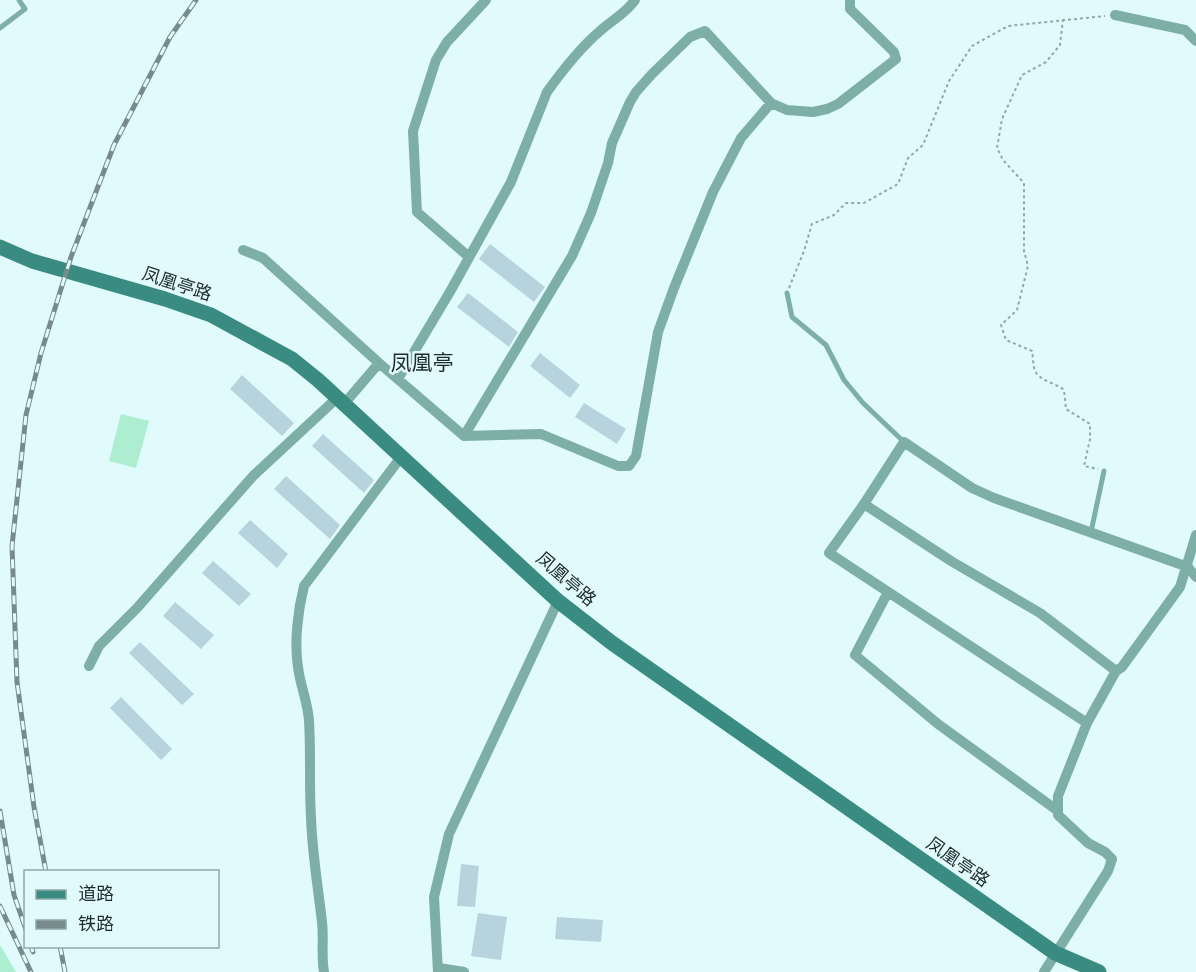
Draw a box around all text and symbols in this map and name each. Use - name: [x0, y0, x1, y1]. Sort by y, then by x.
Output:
- street label: 凤凰亭路: [139, 262, 215, 306]
- district label: 凤凰亭: [391, 350, 454, 376]
- street label: 凤凰亭路: [532, 547, 600, 611]
- street label: 凤凰亭路: [922, 832, 994, 892]
- legend: [24, 870, 219, 948]
- text: 道路: [78, 883, 114, 905]
- text: 铁路: [78, 913, 114, 935]

